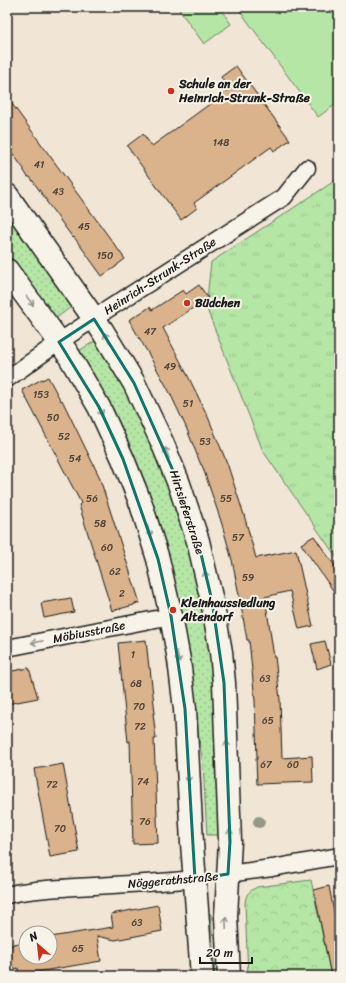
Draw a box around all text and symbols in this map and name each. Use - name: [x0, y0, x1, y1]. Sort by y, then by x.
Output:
- place label: Schule an der Heinrich-Strunk-Straße: [178, 73, 311, 109]
- marker: Schule an der Heinrich-Strunk-Straße: [166, 86, 176, 96]
- house number: 148: [213, 134, 229, 152]
- house number: 41: [34, 156, 44, 174]
- house number: 43: [52, 183, 64, 201]
- house number: 45: [78, 218, 90, 236]
- street label: Heinrich-Strunk-Straße: [99, 231, 221, 321]
- house number: 150: [97, 247, 113, 265]
- place label: Büdchen: [195, 292, 241, 314]
- one-way arrow: [26, 296, 34, 307]
- marker: Büdchen: [182, 298, 192, 308]
- house number: 47: [144, 323, 157, 341]
- one-way arrow: [103, 333, 111, 344]
- house number: 49: [164, 358, 176, 376]
- house number: 153: [33, 386, 49, 404]
- house number: 51: [183, 395, 193, 413]
- one-way arrow: [97, 404, 104, 416]
- house number: 50: [47, 409, 59, 427]
- house number: 52: [58, 428, 70, 446]
- house number: 53: [199, 433, 211, 451]
- one-way arrow: [162, 448, 170, 460]
- house number: 54: [69, 450, 81, 468]
- street label: Hirtsieferstraße: [163, 467, 211, 557]
- house number: 56: [86, 490, 98, 508]
- house number: 55: [220, 490, 232, 508]
- house number: 58: [94, 515, 106, 533]
- one-way arrow: [146, 524, 153, 537]
- house number: 57: [232, 529, 245, 547]
- house number: 60: [101, 539, 113, 557]
- house number: 62: [109, 563, 121, 581]
- house number: 59: [242, 569, 254, 587]
- one-way arrow: [202, 570, 210, 583]
- house number: 2: [119, 585, 125, 603]
- place label: Kleinhaussiedlung Altendorf: [180, 592, 275, 628]
- marker: Kleinhaussiedlung Altendorf: [168, 605, 178, 615]
- street label: Möbiusstraße: [51, 614, 127, 650]
- one-way arrow: [31, 639, 44, 647]
- house number: 1: [131, 646, 135, 664]
- one-way arrow: [174, 650, 182, 663]
- house number: 63: [259, 670, 271, 688]
- house number: 68: [130, 675, 142, 693]
- house number: 70: [133, 698, 145, 716]
- house number: 65: [262, 712, 274, 730]
- house number: 72: [134, 718, 146, 736]
- one-way arrow: [223, 741, 230, 754]
- house number: 67: [260, 756, 273, 774]
- house number: 60: [287, 756, 299, 774]
- one-way arrow: [185, 769, 192, 782]
- house number: 74: [137, 773, 149, 791]
- house number: 72: [46, 776, 58, 794]
- house number: 76: [139, 813, 151, 831]
- house number: 70: [54, 820, 66, 838]
- one-way arrow: [226, 829, 234, 842]
- street label: Nöggerathstraße: [127, 865, 219, 895]
- house number: 63: [131, 914, 143, 932]
- one-way arrow: [222, 917, 230, 930]
- north arrow: [18, 925, 58, 965]
- text: N: [25, 926, 42, 947]
- scale bar: [200, 939, 252, 965]
- house number: 65: [72, 940, 84, 958]
- text: 20 m: [206, 942, 233, 964]

